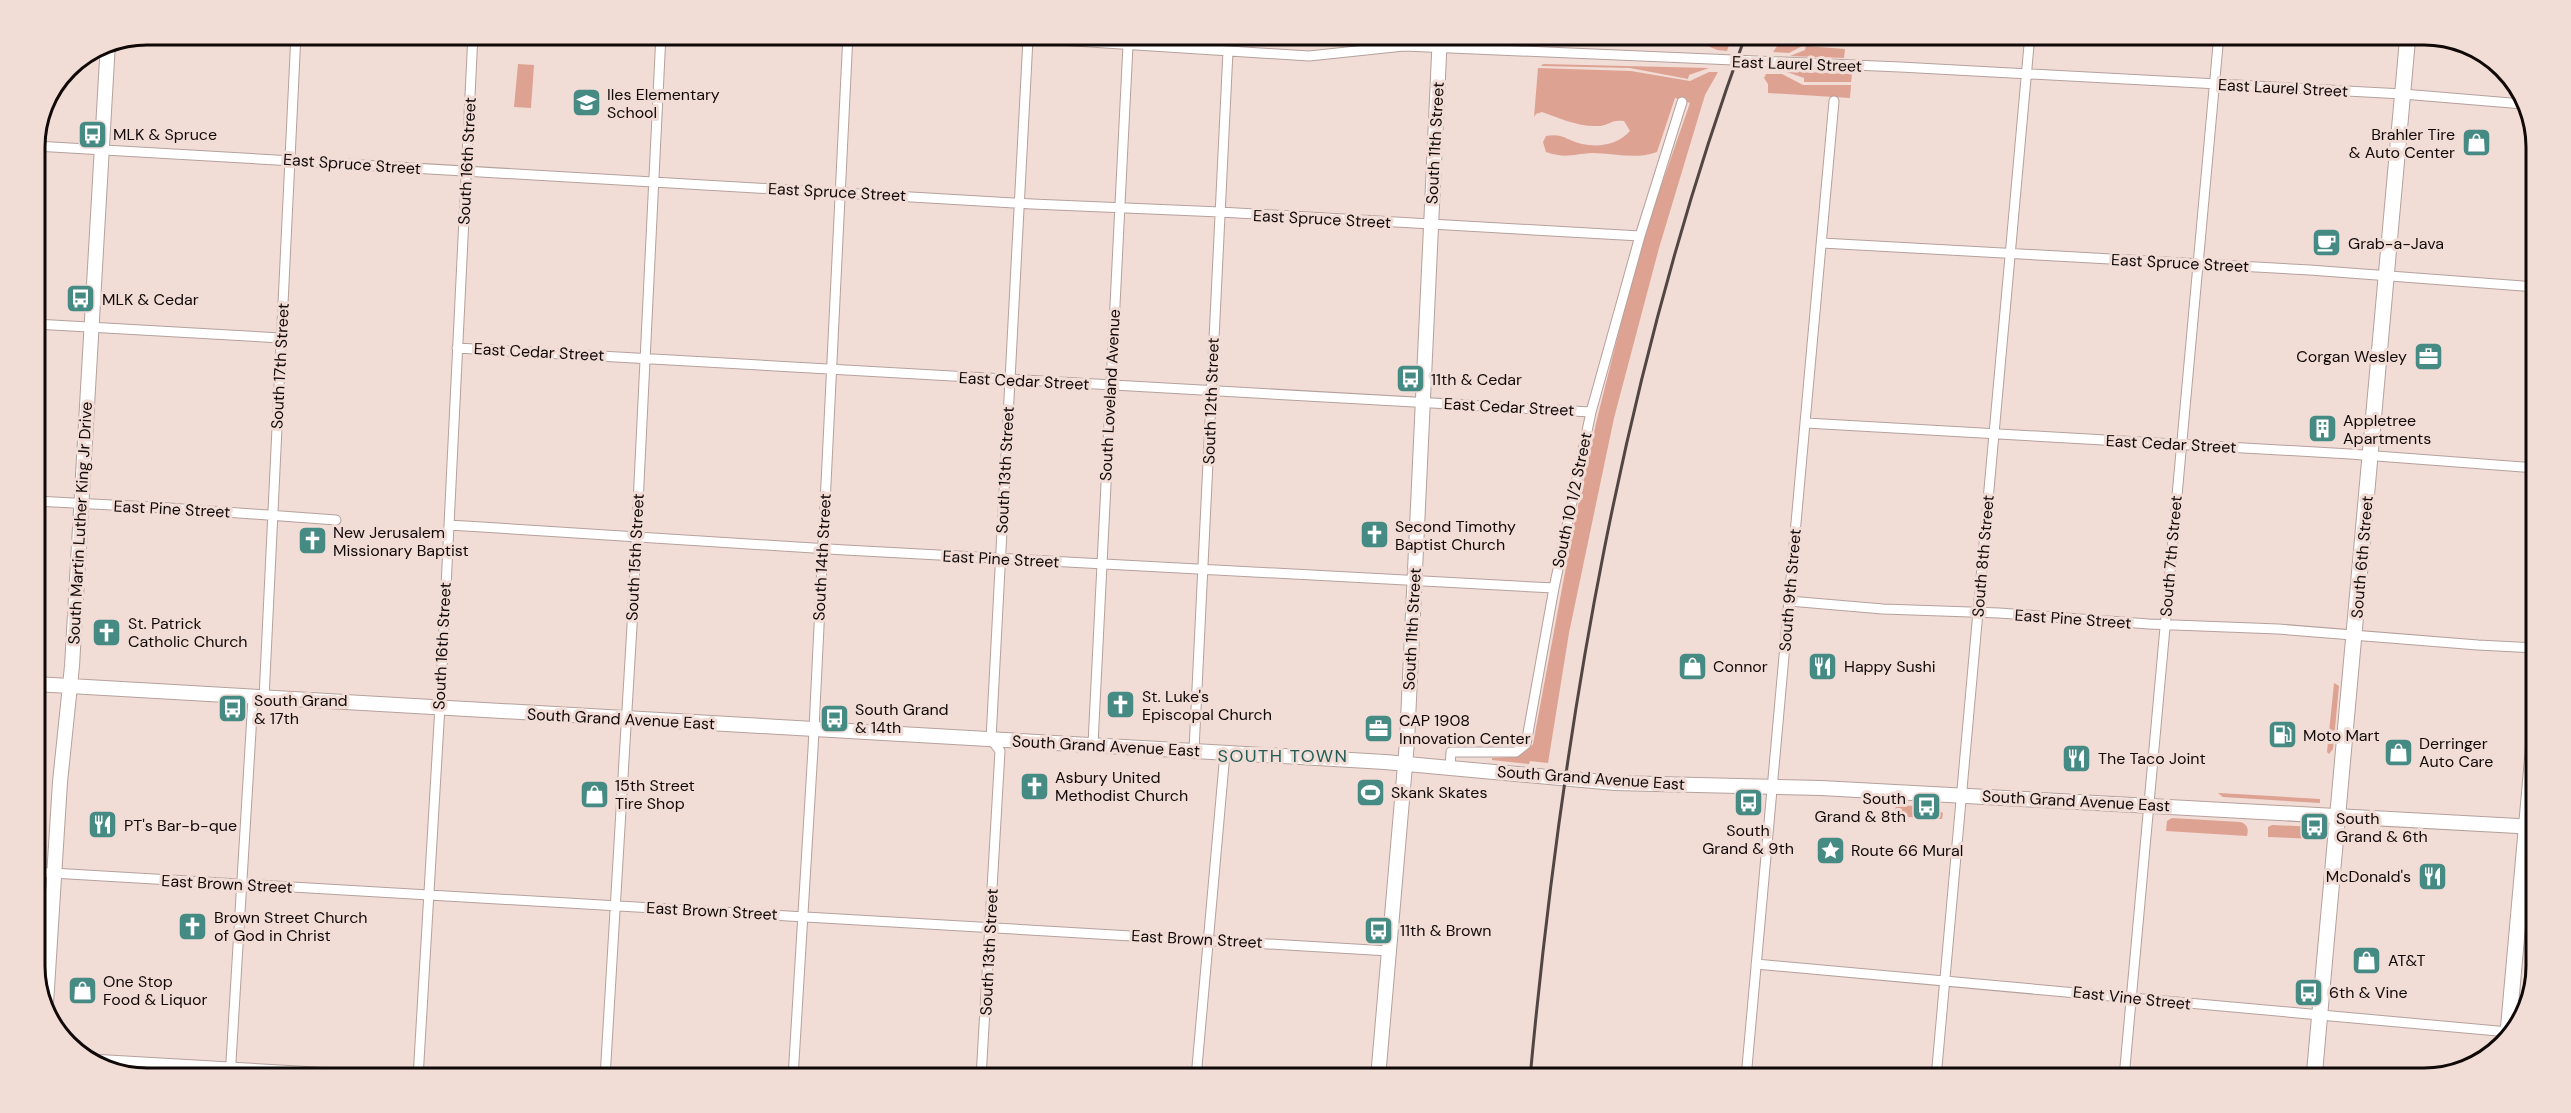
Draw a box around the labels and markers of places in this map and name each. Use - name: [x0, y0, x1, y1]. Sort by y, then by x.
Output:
- place label: Iles Elementary School: [607, 84, 720, 123]
- school or university icon: Iles Elementary School: [570, 87, 602, 119]
- bus stop icon: MLK & Spruce: [76, 118, 108, 150]
- place label: MLK & Spruce: [113, 124, 217, 145]
- place label: Brahler Tire & Auto Center: [2349, 124, 2455, 163]
- shop icon: Brahler Tire & Auto Center: [2460, 127, 2492, 159]
- cafe icon: Grab-a-Java: [2311, 227, 2343, 259]
- place label: Grab-a-Java: [2348, 233, 2444, 254]
- bus stop icon: MLK & Cedar: [65, 283, 97, 315]
- place label: MLK & Cedar: [102, 289, 199, 310]
- office icon: Corgan Wesley: [2412, 340, 2444, 372]
- place label: Corgan Wesley: [2296, 346, 2407, 367]
- bus stop icon: 11th & Cedar: [1394, 363, 1426, 395]
- place label: 11th & Cedar: [1431, 369, 1522, 390]
- place label: Appletree Apartments: [2343, 410, 2431, 449]
- building icon: Appletree Apartments: [2306, 413, 2338, 445]
- place label: Second Timothy Baptist Church: [1395, 516, 1516, 555]
- church icon: Second Timothy Baptist Church: [1358, 519, 1390, 551]
- place label: New Jerusalem Missionary Baptist: [333, 522, 469, 561]
- church icon: New Jerusalem Missionary Baptist: [296, 525, 328, 557]
- place label: St. Patrick Catholic Church: [128, 613, 248, 652]
- church icon: St. Patrick Catholic Church: [91, 616, 123, 648]
- shop icon: Connor: [1676, 650, 1708, 682]
- restaurant icon: Happy Sushi: [1807, 650, 1839, 682]
- place label: Connor: [1713, 656, 1768, 677]
- place label: Happy Sushi: [1844, 656, 1936, 677]
- place label: St. Luke's Episcopal Church: [1142, 686, 1272, 725]
- church icon: St. Luke's Episcopal Church: [1105, 689, 1137, 721]
- place label: South Grand & 17th: [254, 690, 348, 729]
- bus stop icon: South Grand & 17th: [217, 693, 249, 725]
- place label: South Grand & 14th: [855, 699, 949, 738]
- bus stop icon: South Grand & 14th: [818, 702, 850, 734]
- place label: CAP 1908 Innovation Center: [1399, 710, 1531, 749]
- office icon: CAP 1908 Innovation Center: [1362, 713, 1394, 745]
- fuel station icon: Moto Mart: [2266, 719, 2298, 751]
- place label: Moto Mart: [2303, 725, 2380, 746]
- place label: Derringer Auto Care: [2419, 733, 2493, 772]
- shop icon: Derringer Auto Care: [2382, 736, 2414, 768]
- restaurant icon: The Taco Joint: [2061, 742, 2093, 774]
- place label: The Taco Joint: [2098, 748, 2206, 769]
- place label: Asbury United Methodist Church: [1055, 767, 1188, 806]
- church icon: Asbury United Methodist Church: [1018, 770, 1050, 802]
- place label: 15th Street Tire Shop: [615, 775, 695, 814]
- sports icon: Skank Skates: [1354, 776, 1386, 808]
- shop icon: 15th Street Tire Shop: [578, 778, 610, 810]
- place label: Skank Skates: [1391, 782, 1487, 803]
- bus stop icon: South Grand & 9th: [1732, 786, 1764, 818]
- place label: South Grand & 8th: [1815, 788, 1906, 827]
- bus stop icon: South Grand & 8th: [1911, 791, 1943, 823]
- place label: South Grand & 6th: [2336, 808, 2428, 847]
- restaurant icon: PT's Bar-b-que: [87, 809, 119, 841]
- bus stop icon: South Grand & 6th: [2299, 811, 2331, 843]
- place label: PT's Bar-b-que: [124, 815, 237, 836]
- place label: South Grand & 9th: [1702, 820, 1794, 859]
- place icon: Route 66 Mural: [1814, 834, 1846, 866]
- place label: Route 66 Mural: [1851, 840, 1963, 861]
- restaurant icon: McDonald's: [2416, 860, 2448, 892]
- place label: McDonald's: [2326, 866, 2411, 887]
- place label: Brown Street Church of God in Christ: [214, 907, 368, 946]
- church icon: Brown Street Church of God in Christ: [177, 910, 209, 942]
- bus stop icon: 11th & Brown: [1363, 914, 1395, 946]
- place label: 11th & Brown: [1400, 920, 1492, 941]
- shop icon: AT&T: [2351, 944, 2383, 976]
- place label: AT&T: [2388, 950, 2426, 971]
- place label: One Stop Food & Liquor: [103, 971, 207, 1010]
- shop icon: One Stop Food & Liquor: [66, 974, 98, 1006]
- bus stop icon: 6th & Vine: [2292, 976, 2324, 1008]
- place label: 6th & Vine: [2329, 982, 2408, 1003]

